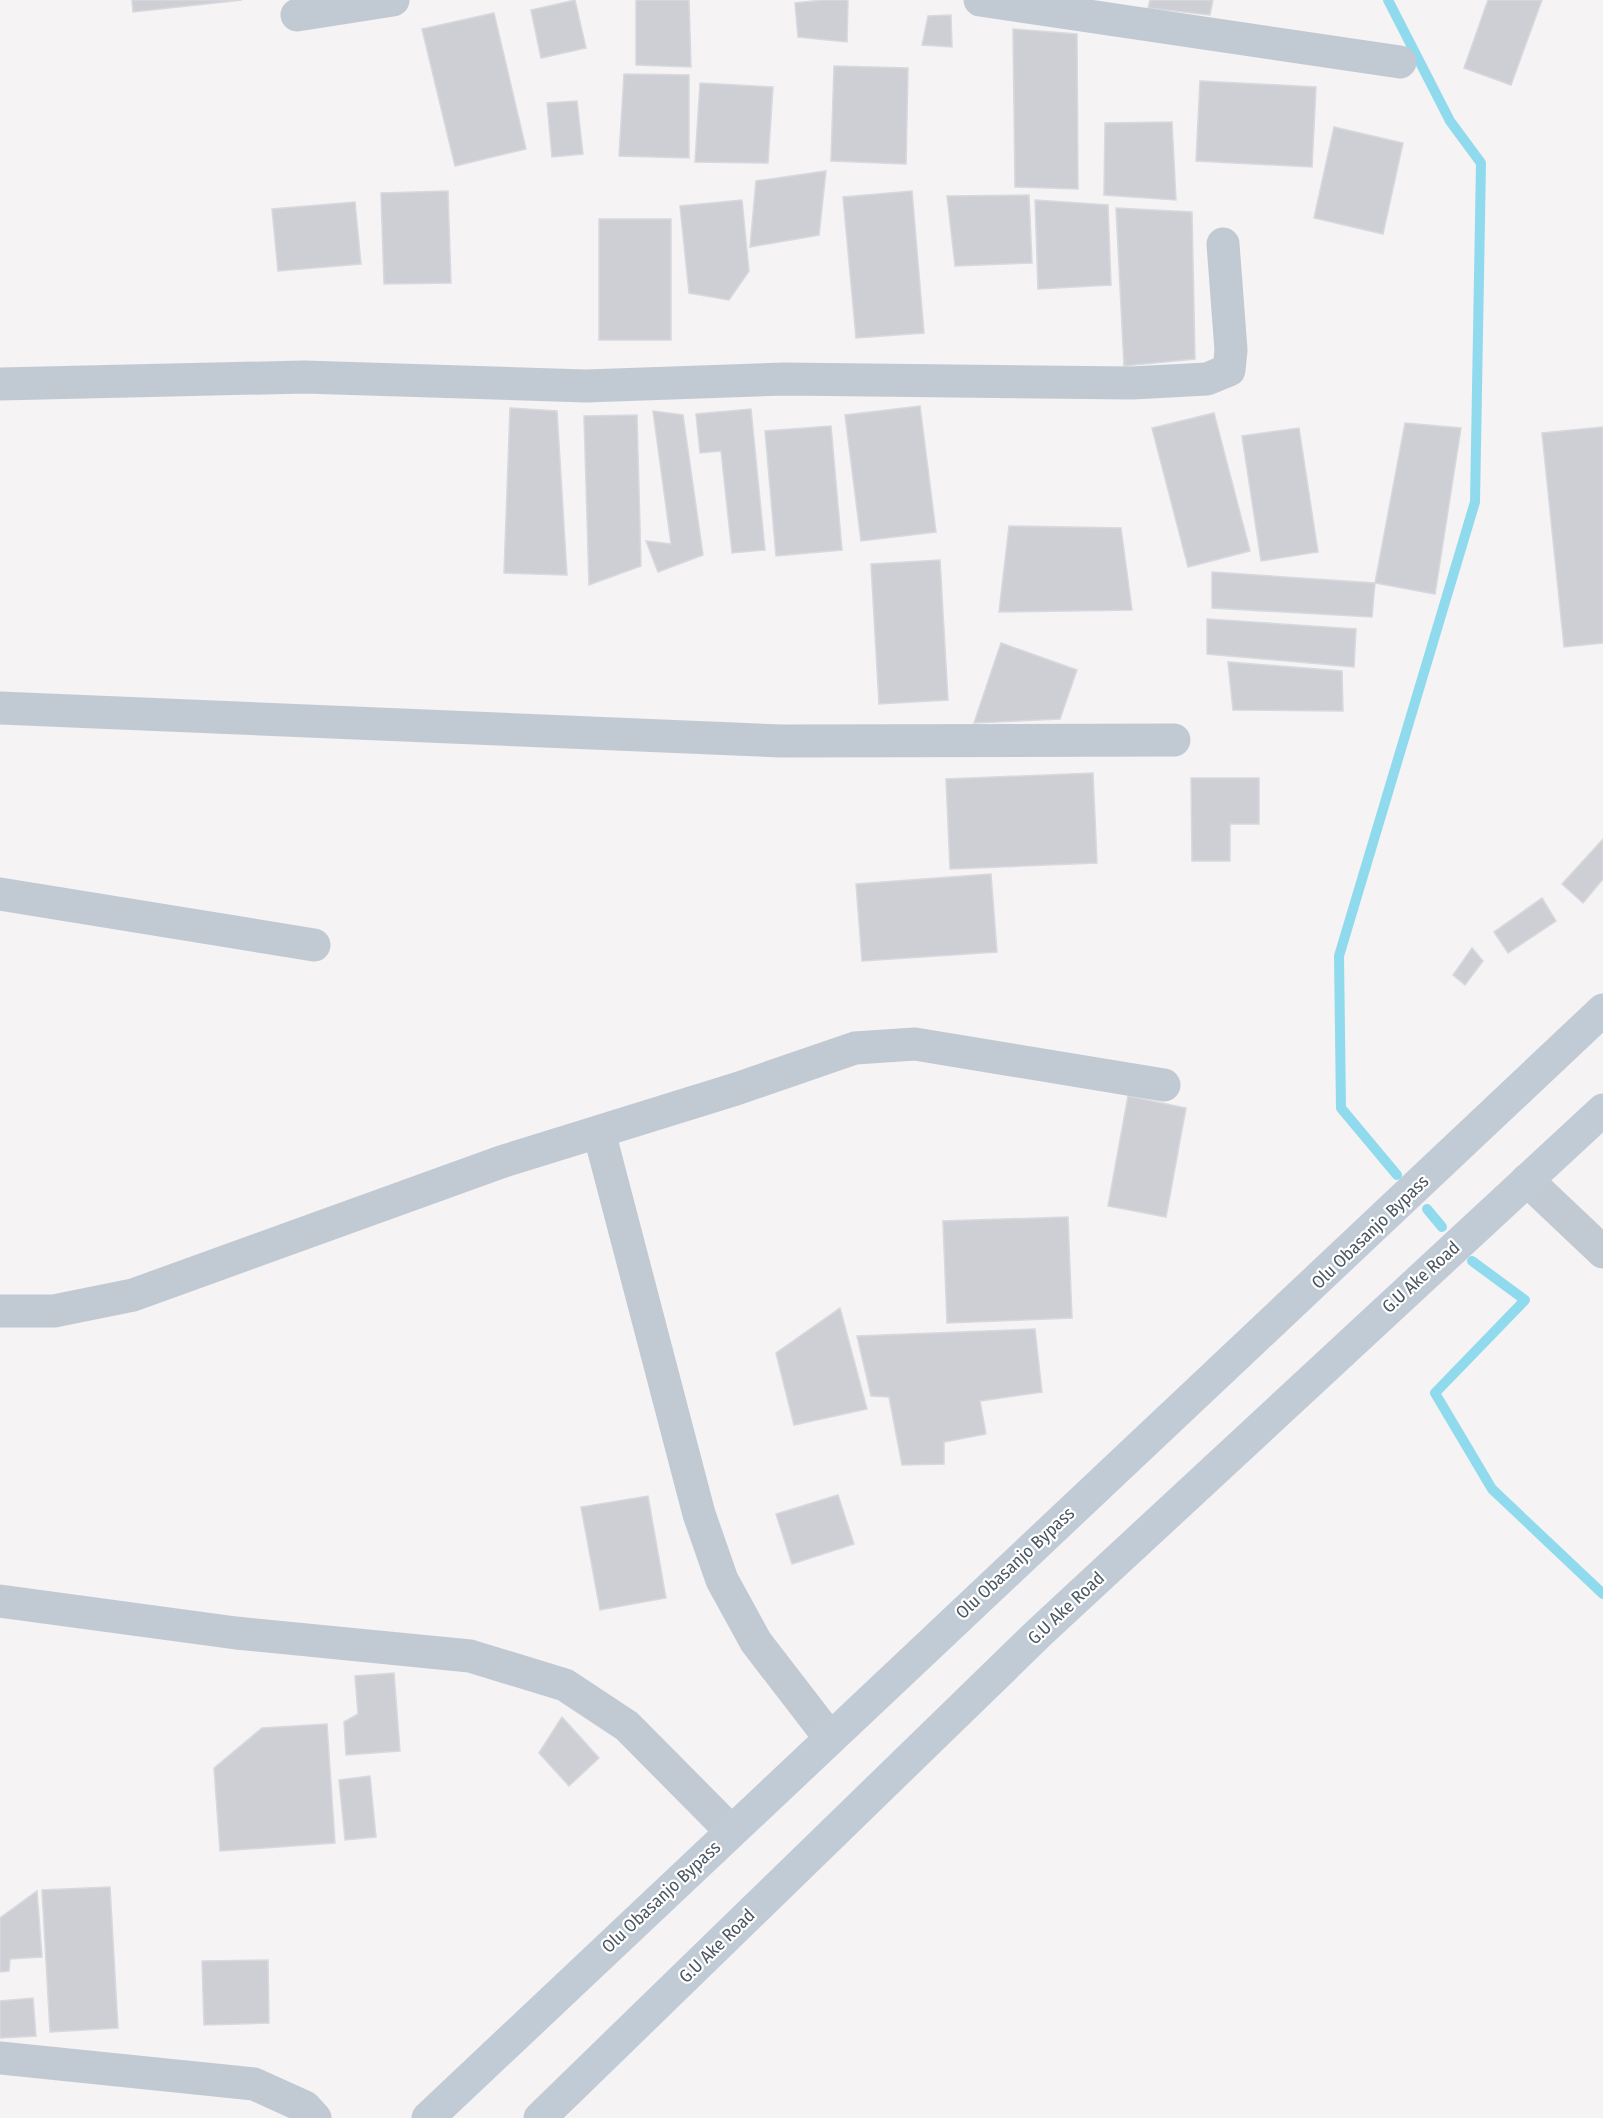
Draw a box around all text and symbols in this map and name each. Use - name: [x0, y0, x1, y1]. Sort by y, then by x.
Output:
- street label: Olu Obasanjo Bypass: [1307, 1170, 1433, 1294]
- street label: G.U Ake Road: [1378, 1236, 1464, 1318]
- street label: Olu Obasanjo Bypass: [951, 1502, 1079, 1624]
- street label: G.U Ake Road: [1023, 1567, 1109, 1649]
- street label: Olu Obasanjo Bypass: [597, 1836, 725, 1958]
- street label: G.U Ake Road: [675, 1904, 759, 1988]

